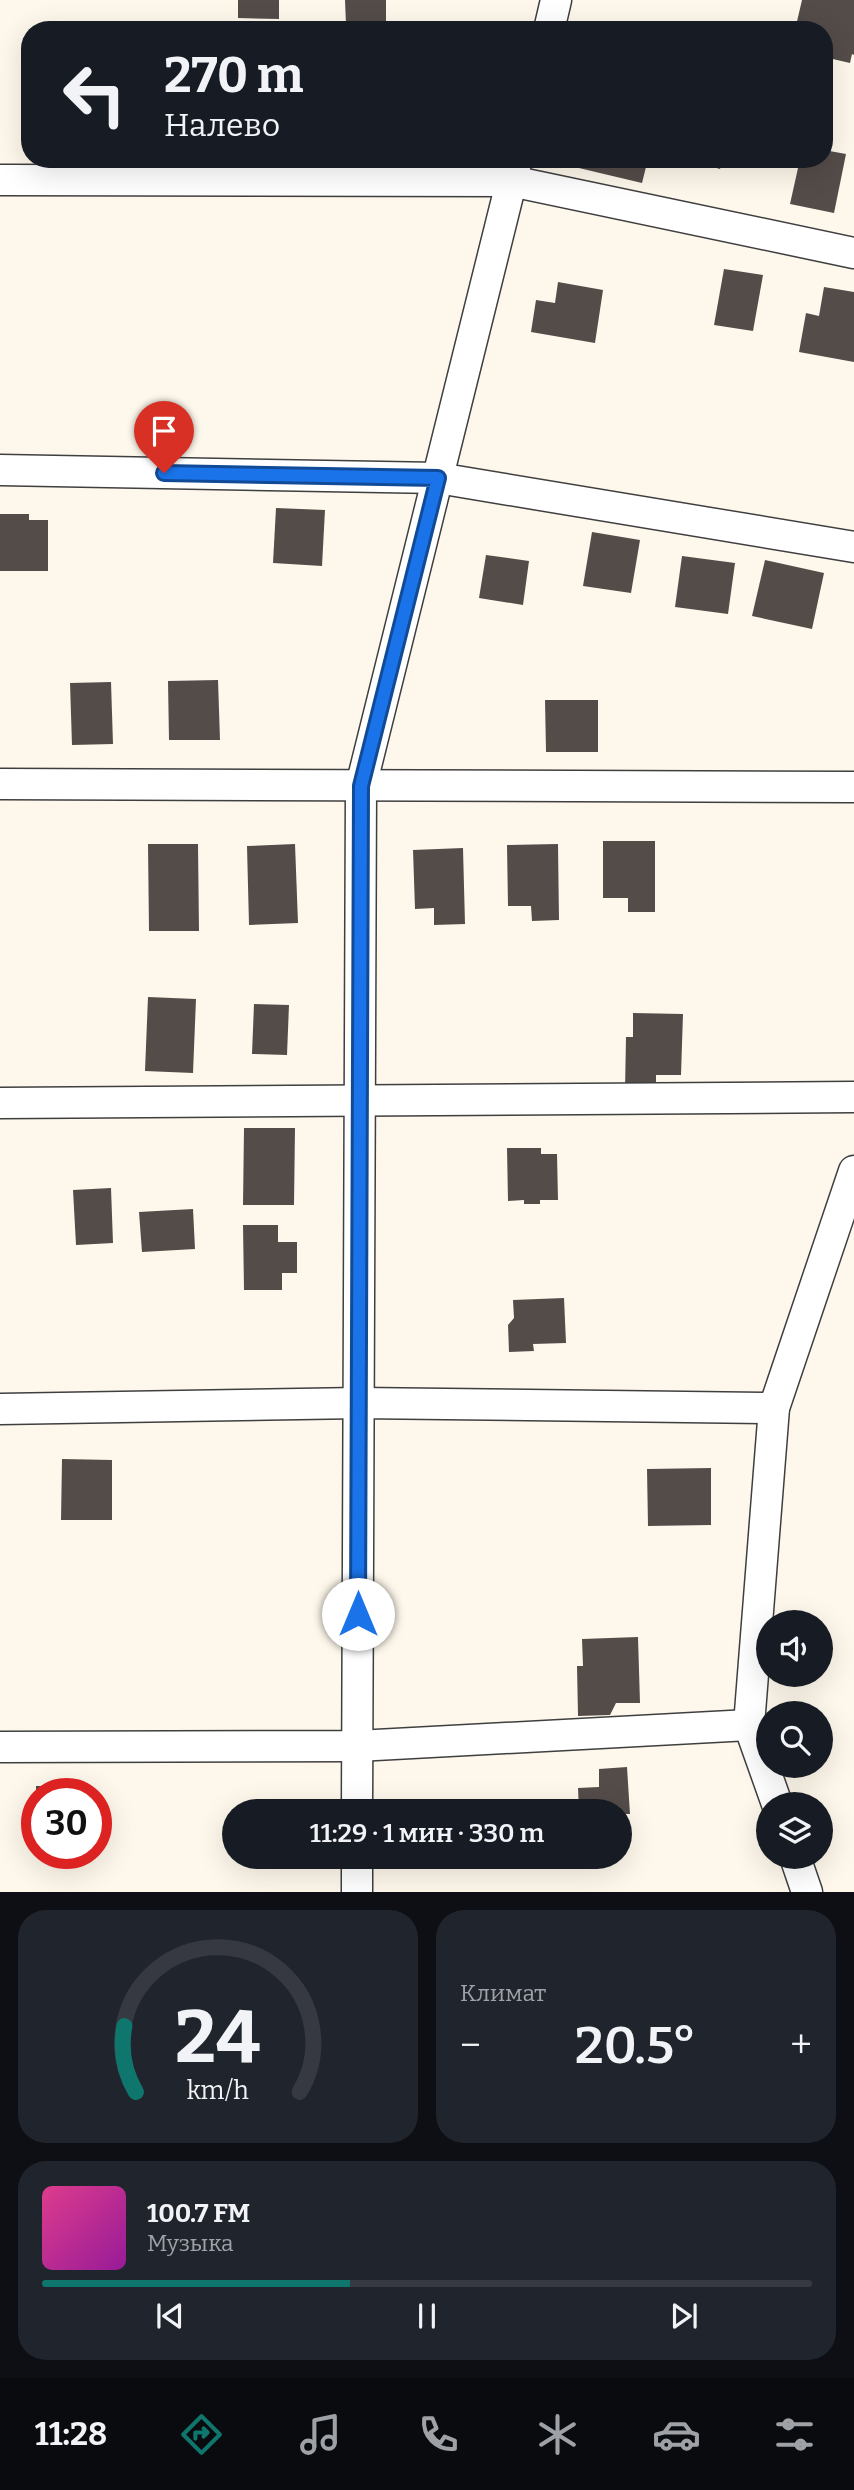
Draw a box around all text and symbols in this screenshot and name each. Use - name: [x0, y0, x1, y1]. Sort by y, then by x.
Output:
- text: 270 m: [164, 46, 304, 105]
- icon: left: [49, 49, 140, 140]
- text: Налево: [164, 106, 280, 144]
- pin: [134, 401, 194, 473]
- icon: arrive: [145, 412, 183, 450]
- position arrow: [321, 1577, 395, 1651]
- map controls: [756, 1610, 833, 1869]
- button: sound: [756, 1610, 833, 1687]
- button: search: [756, 1701, 833, 1778]
- speed limit sign: 30: [21, 1778, 112, 1869]
- button: layers: [756, 1792, 833, 1869]
- text: 11:29 · 1 мин · 330 m: [310, 1818, 544, 1849]
- text: Климат: [460, 1979, 546, 2007]
- text: 24: [175, 1995, 261, 2082]
- text: 20.5°: [575, 2014, 697, 2077]
- text: −: [460, 2022, 481, 2068]
- text: +: [790, 2022, 812, 2068]
- text: km/h: [187, 2076, 249, 2106]
- text: 100.7 FM: [147, 2198, 250, 2229]
- text: Музыка: [147, 2229, 234, 2257]
- icon: previous: [151, 2297, 189, 2335]
- icon: pause: [408, 2297, 446, 2335]
- icon: next: [665, 2297, 703, 2335]
- icon: directions: [177, 2410, 226, 2459]
- icon: music: [296, 2410, 345, 2459]
- icon: phone: [414, 2410, 463, 2459]
- icon: climate: [533, 2410, 582, 2459]
- icon: car: [652, 2410, 701, 2459]
- icon: filters: [770, 2410, 819, 2459]
- text: 11:28: [35, 2415, 107, 2453]

